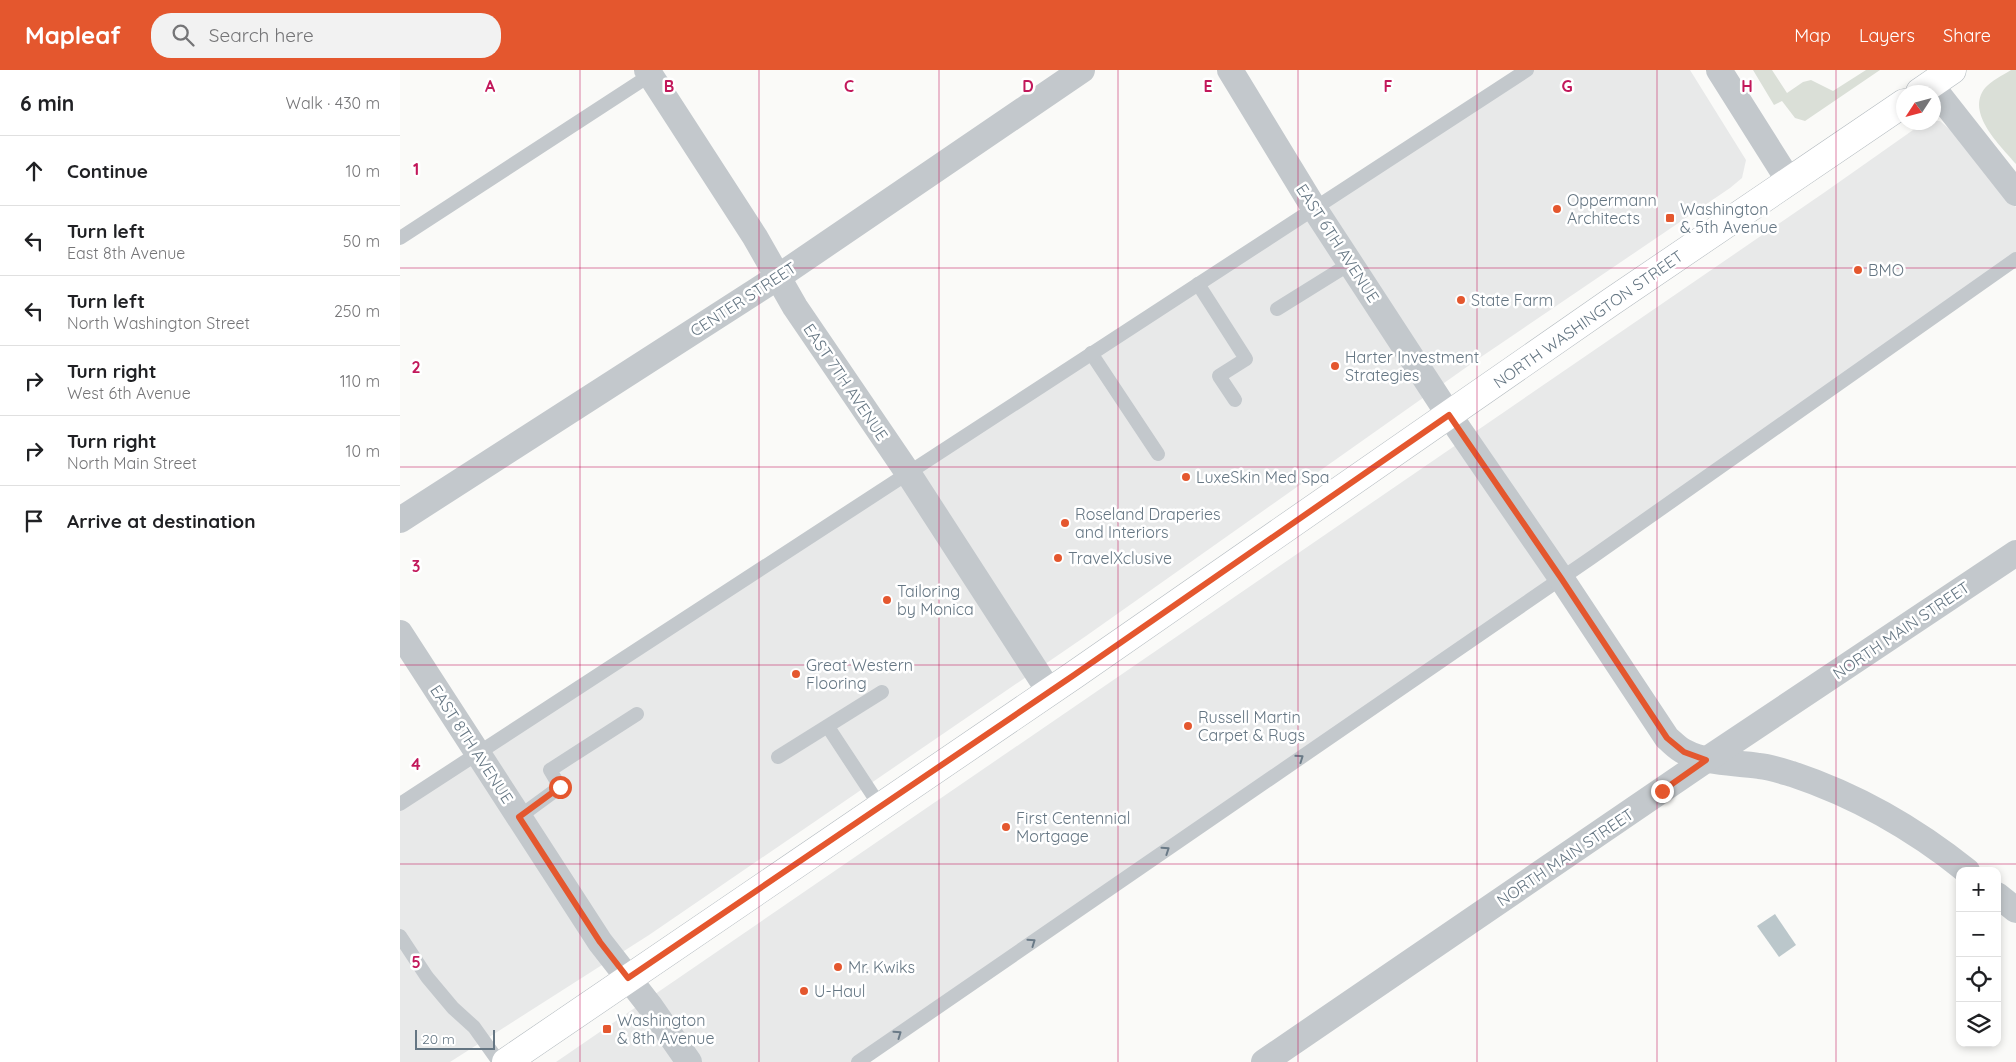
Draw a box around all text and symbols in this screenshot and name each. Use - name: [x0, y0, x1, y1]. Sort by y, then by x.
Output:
- search box: [151, 13, 501, 58]
- text: Mapleaf: [25, 20, 121, 50]
- icon: search: [169, 21, 197, 49]
- text: Search here: [209, 23, 314, 47]
- text: Map: [1794, 24, 1831, 47]
- text: Layers: [1859, 24, 1915, 47]
- text: Share: [1943, 24, 1991, 47]
- text: A: [485, 76, 496, 96]
- text: B: [664, 76, 674, 96]
- text: C: [844, 76, 854, 96]
- text: D: [1022, 76, 1034, 96]
- text: E: [1203, 76, 1213, 96]
- text: F: [1384, 76, 1393, 96]
- text: G: [1561, 76, 1573, 96]
- text: H: [1741, 76, 1753, 96]
- north arrow: [1896, 85, 1941, 130]
- text: 6 min: [20, 90, 74, 116]
- text: Walk · 430 m: [286, 93, 380, 113]
- icon: ahead: [20, 157, 48, 185]
- text: Continue: [67, 159, 148, 183]
- text: 1: [413, 159, 419, 179]
- text: 10 m: [346, 161, 380, 181]
- street label: EAST 6TH AVENUE: [1292, 180, 1384, 306]
- place label: Oppermann Architects: [1567, 190, 1657, 228]
- place label: Washington & 5th Avenue: [1680, 199, 1778, 237]
- marker: Oppermann Architects: [1551, 203, 1563, 215]
- marker: Washington & 5th Avenue: [1664, 212, 1676, 224]
- text: Turn left: [67, 219, 145, 243]
- icon: left: [20, 227, 48, 255]
- text: 50 m: [343, 231, 380, 251]
- text: East 8th Avenue: [67, 243, 185, 263]
- street label: NORTH WASHINGTON STREET: [1489, 245, 1687, 392]
- street label: CENTER STREET: [686, 257, 800, 341]
- place label: BMO: [1868, 260, 1904, 280]
- marker: BMO: [1852, 264, 1864, 276]
- text: Turn left: [67, 289, 145, 313]
- place label: State Farm: [1471, 290, 1553, 310]
- marker: State Farm: [1455, 294, 1467, 306]
- icon: left: [20, 297, 48, 325]
- text: 250 m: [334, 301, 380, 321]
- text: North Washington Street: [67, 313, 250, 333]
- street label: EAST 7TH AVENUE: [799, 320, 893, 444]
- place label: Harter Investment Strategies: [1345, 347, 1479, 385]
- text: 2: [411, 357, 421, 377]
- text: Turn right: [67, 359, 156, 383]
- marker: Harter Investment Strategies: [1329, 360, 1341, 372]
- icon: right: [20, 367, 48, 395]
- text: 110 m: [340, 371, 380, 391]
- text: West 6th Avenue: [67, 383, 191, 403]
- text: Turn right: [67, 429, 156, 453]
- icon: right: [20, 437, 48, 465]
- text: 10 m: [346, 441, 380, 461]
- text: North Main Street: [67, 453, 197, 473]
- place label: LuxeSkin Med Spa: [1196, 467, 1330, 487]
- marker: LuxeSkin Med Spa: [1180, 471, 1192, 483]
- place label: Roseland Draperies and Interiors: [1075, 504, 1221, 542]
- icon: arrive: [20, 507, 48, 535]
- text: Arrive at destination: [67, 509, 256, 533]
- marker: Roseland Draperies and Interiors: [1059, 517, 1071, 529]
- place label: TravelXclusive: [1068, 548, 1172, 568]
- marker: TravelXclusive: [1052, 552, 1064, 564]
- text: 3: [412, 556, 420, 576]
- street label: NORTH MAIN STREET: [1829, 577, 1973, 683]
- place label: Tailoring by Monica: [897, 581, 974, 619]
- marker: Tailoring by Monica: [881, 594, 893, 606]
- place label: Great Western Flooring: [806, 655, 913, 693]
- marker: Great Western Flooring: [790, 668, 802, 680]
- street label: EAST 8TH AVENUE: [426, 681, 518, 807]
- place label: Russell Martin Carpet & Rugs: [1198, 707, 1305, 745]
- marker: Russell Martin Carpet & Rugs: [1182, 720, 1194, 732]
- text: 4: [411, 754, 421, 774]
- one-way arrow: [1294, 755, 1304, 764]
- route start: [549, 776, 572, 799]
- route end: [1651, 780, 1674, 803]
- street label: NORTH MAIN STREET: [1493, 804, 1637, 910]
- place label: First Centennial Mortgage: [1016, 808, 1130, 846]
- marker: First Centennial Mortgage: [1000, 821, 1012, 833]
- one-way arrow: [1160, 847, 1170, 856]
- map controls: [1956, 867, 2001, 1047]
- button: +: [1956, 867, 2001, 912]
- button: −: [1956, 912, 2001, 957]
- one-way arrow: [1026, 939, 1036, 948]
- text: 5: [411, 952, 421, 972]
- place label: Mr. Kwiks: [848, 957, 915, 977]
- button: locate: [1956, 957, 2001, 1002]
- marker: Mr. Kwiks: [832, 961, 844, 973]
- place label: U-Haul: [814, 981, 866, 1001]
- marker: U-Haul: [798, 985, 810, 997]
- button: layers: [1956, 1002, 2001, 1047]
- place label: Washington & 8th Avenue: [617, 1010, 714, 1048]
- marker: Washington & 8th Avenue: [601, 1023, 613, 1035]
- scale bar: [415, 1027, 495, 1050]
- text: 20 m: [422, 1030, 455, 1048]
- one-way arrow: [892, 1031, 902, 1040]

